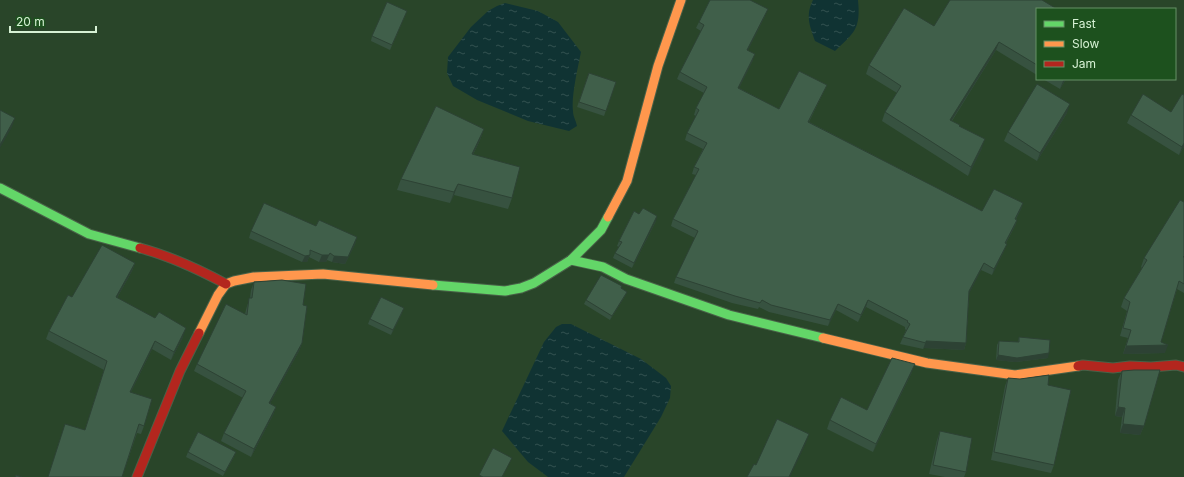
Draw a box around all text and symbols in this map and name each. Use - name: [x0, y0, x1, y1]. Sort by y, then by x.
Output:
- scale bar: [10, 8, 96, 34]
- legend: [1036, 8, 1176, 80]
- text: 20 m: [16, 14, 45, 29]
- text: Fast: [1072, 16, 1096, 31]
- text: Slow: [1072, 36, 1100, 51]
- text: Jam: [1072, 56, 1096, 71]

